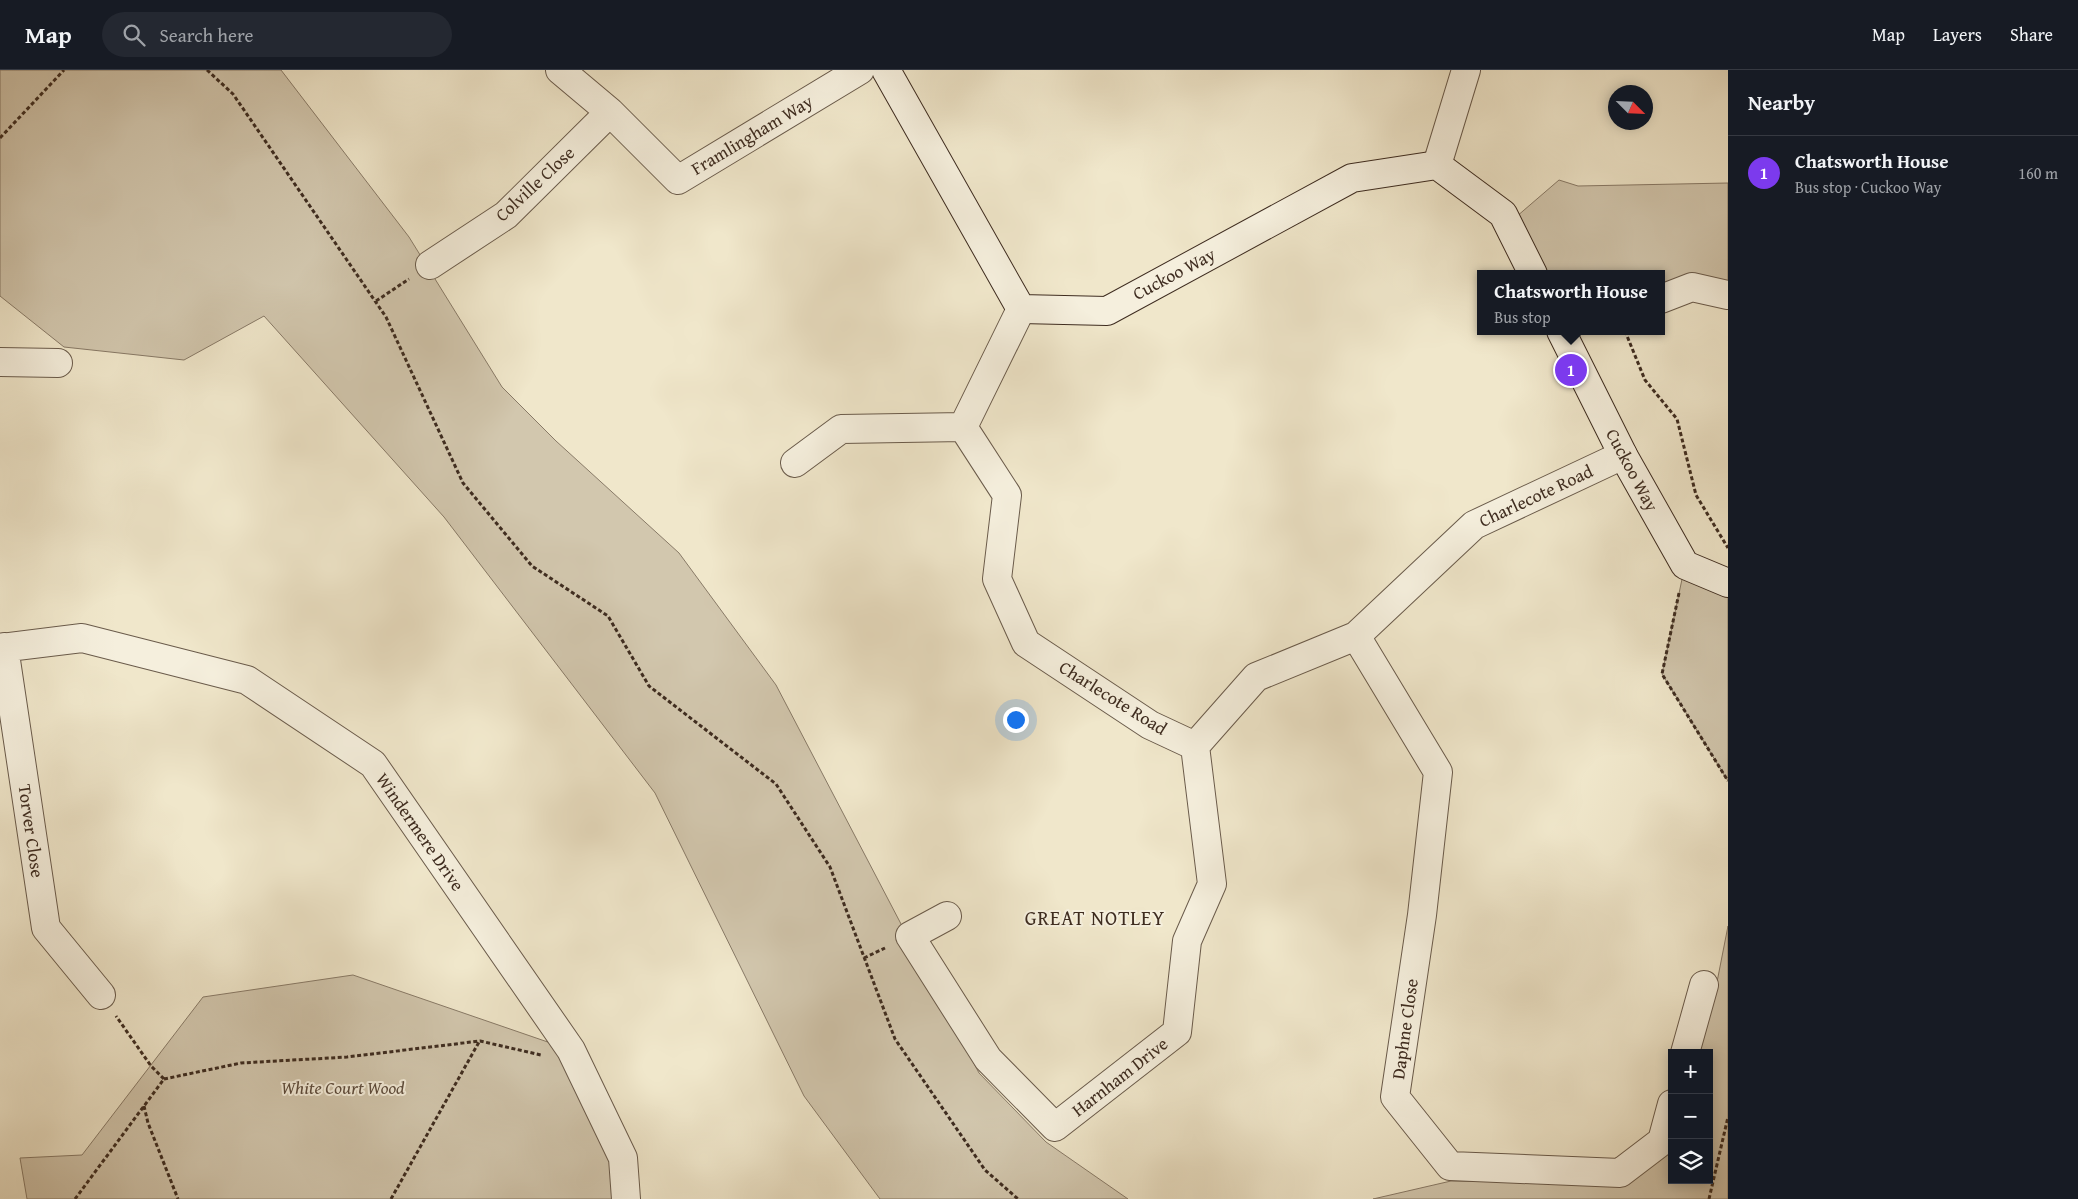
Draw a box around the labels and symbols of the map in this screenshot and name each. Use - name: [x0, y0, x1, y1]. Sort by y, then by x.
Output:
- north arrow: [1608, 85, 1653, 130]
- street label: Framlingham Way: [686, 88, 818, 182]
- street label: Colville Close: [489, 140, 580, 228]
- street label: Cuckoo Way: [1128, 240, 1220, 307]
- pin: 1: [1555, 351, 1587, 389]
- street label: Cuckoo Way: [1599, 424, 1666, 516]
- street label: Charlecote Road: [1474, 457, 1598, 534]
- street label: Charlecote Road: [1054, 654, 1173, 742]
- your location: [1003, 707, 1029, 733]
- street label: Windermere Drive: [369, 767, 471, 896]
- street label: Torver Close: [12, 783, 51, 879]
- district label: GREAT NOTLEY: [1025, 903, 1165, 932]
- street label: Daphne Close: [1384, 977, 1425, 1081]
- street label: Harnham Drive: [1066, 1030, 1174, 1123]
- park label: White Court Wood: [281, 1074, 405, 1101]

